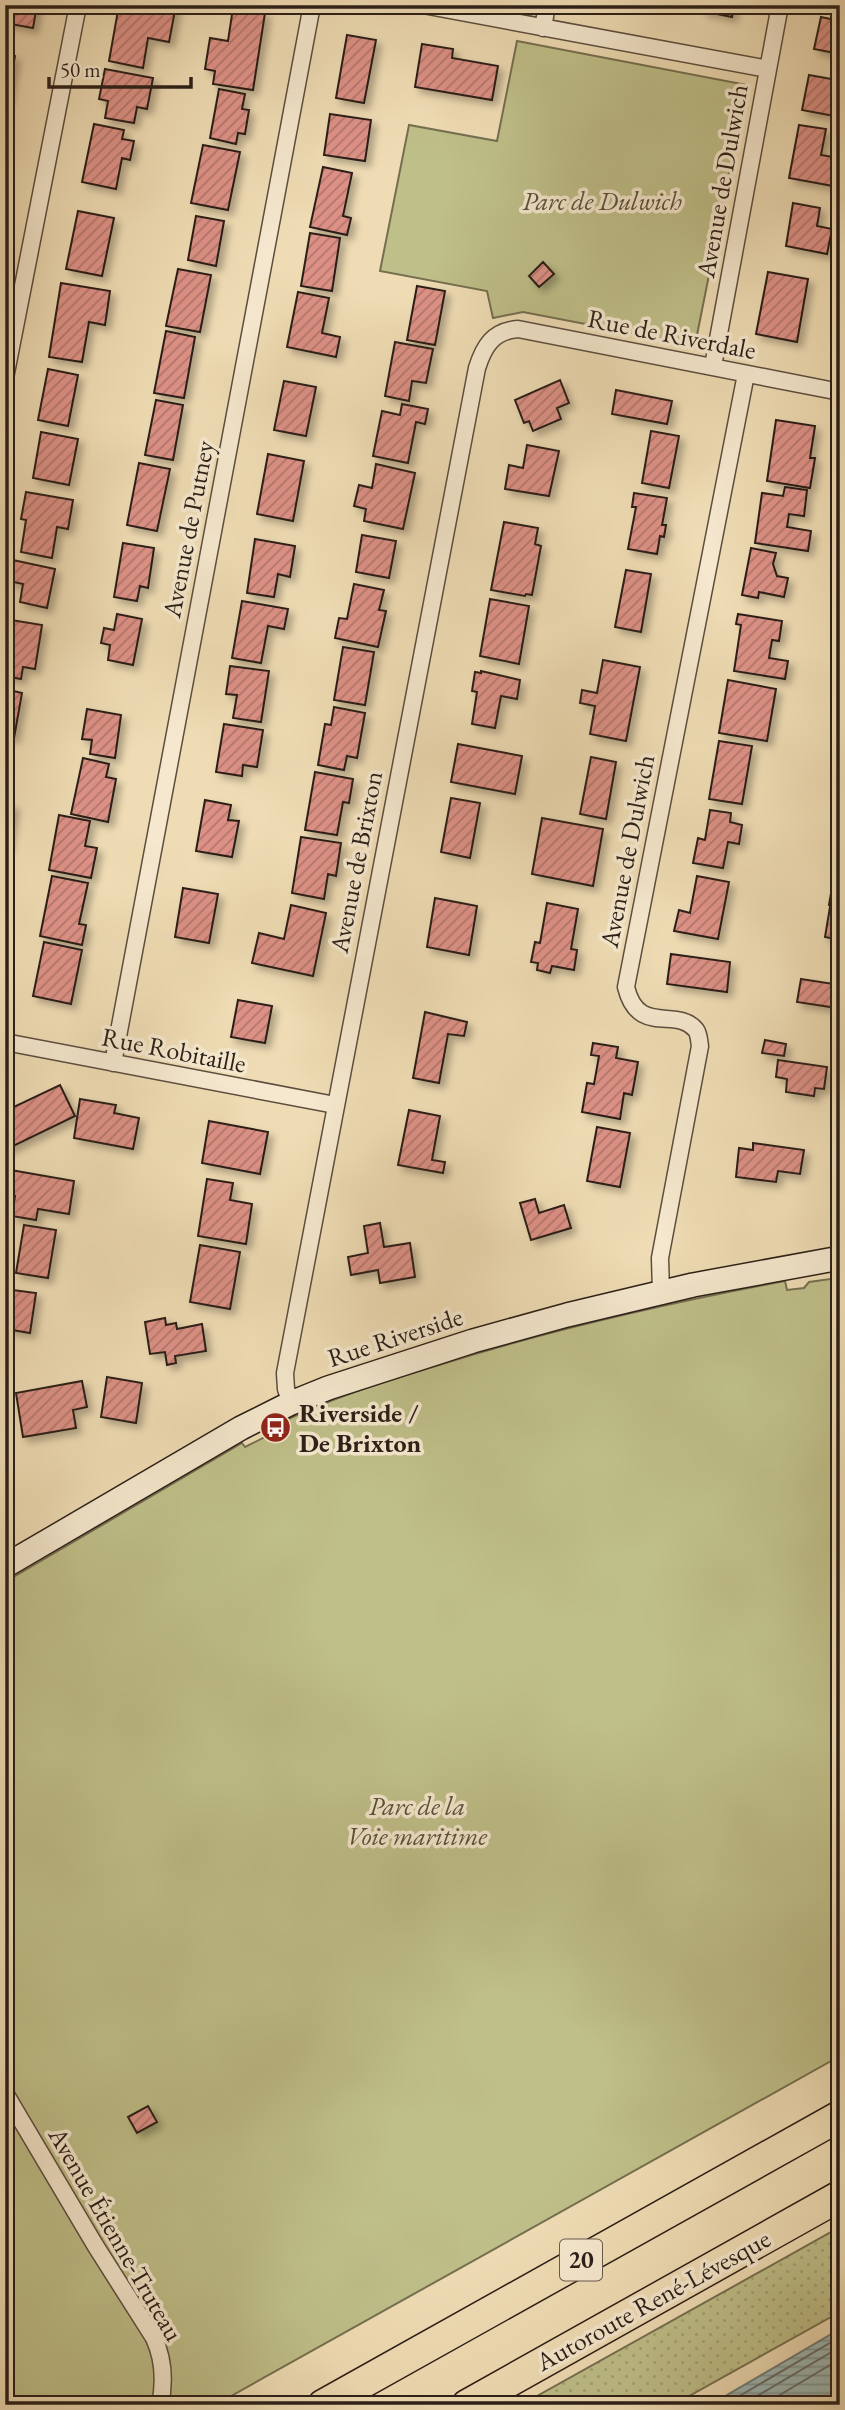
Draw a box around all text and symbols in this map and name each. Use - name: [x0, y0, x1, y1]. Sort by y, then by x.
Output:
- scale bar: [49, 46, 191, 90]
- text: 50 m: [60, 56, 101, 83]
- street label: Avenue de Dulwich: [688, 82, 756, 281]
- park label: Parc de Dulwich: [522, 184, 682, 218]
- street label: Rue de Riverdale: [585, 301, 759, 367]
- street label: Avenue de Putney: [154, 437, 222, 621]
- street label: Avenue de Dulwich: [591, 752, 662, 951]
- street label: Avenue de Brixton: [322, 768, 390, 957]
- street label: Rue Robitaille: [99, 1019, 249, 1081]
- street label: Rue Riverside: [323, 1299, 467, 1375]
- place label: Riverside / De Brixton: [299, 1396, 422, 1460]
- bus stop icon: Riverside / De Brixton: [259, 1411, 293, 1445]
- park label: Parc de la Voie maritime: [347, 1789, 488, 1853]
- street label: Avenue Étienne-Truteau: [40, 2120, 191, 2347]
- street label: Autoroute René-Lévesque: [529, 2221, 776, 2379]
- road number: 20: [560, 2239, 602, 2280]

